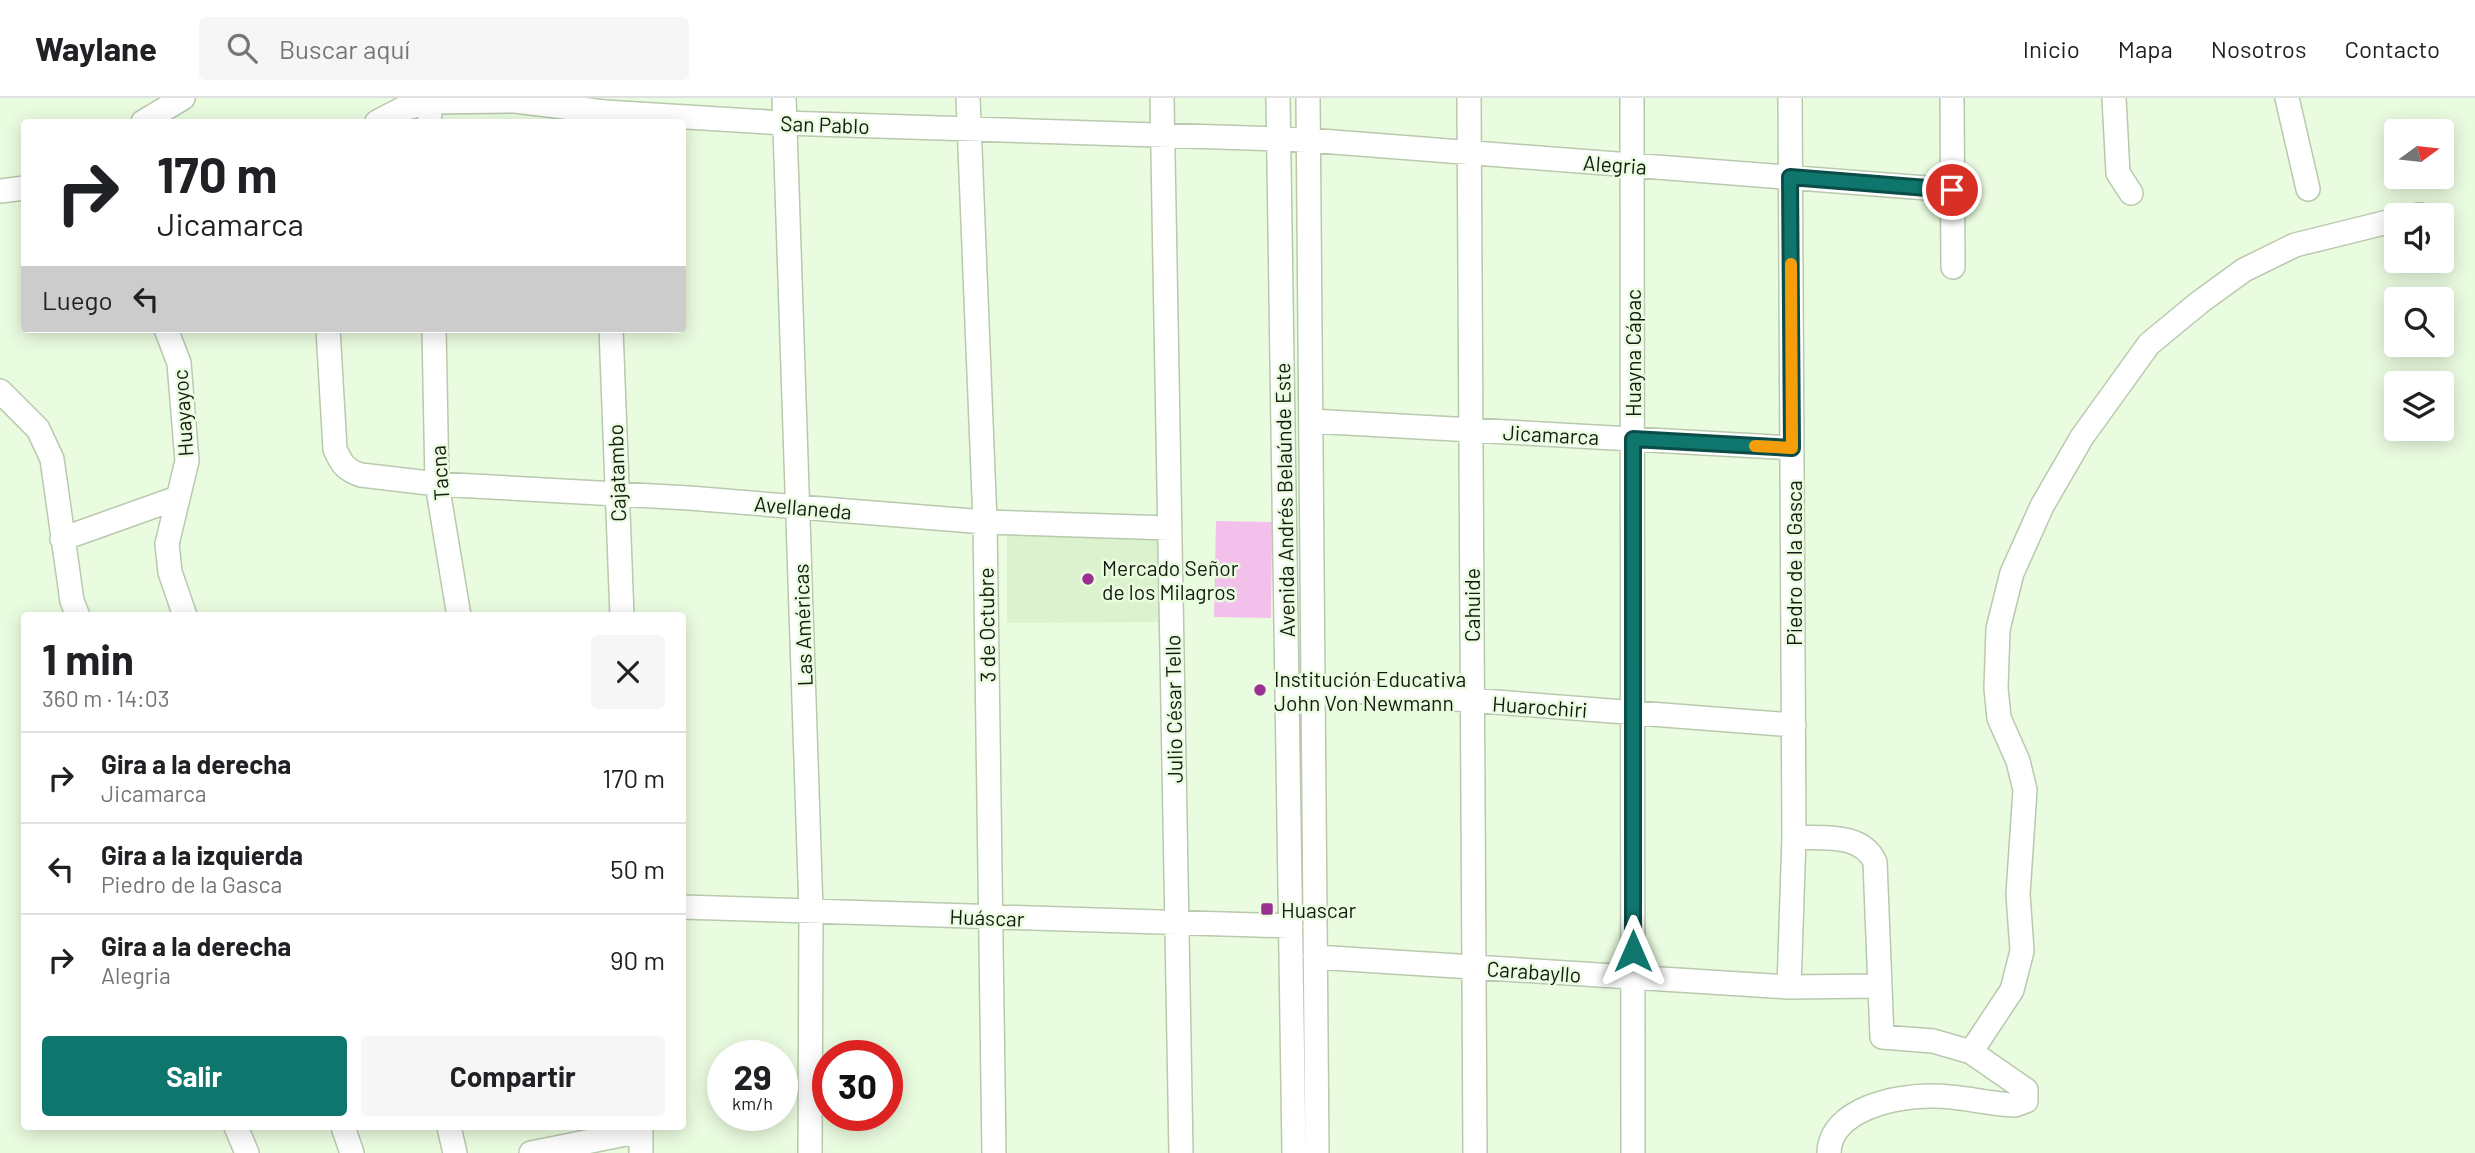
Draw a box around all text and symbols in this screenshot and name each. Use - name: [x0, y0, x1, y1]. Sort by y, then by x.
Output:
- search box: [199, 17, 689, 80]
- text: Waylane: [35, 28, 157, 68]
- icon: search: [223, 29, 261, 67]
- text: Buscar aquí: [279, 33, 410, 64]
- text: Inicio: [2023, 34, 2080, 63]
- text: Mapa: [2118, 34, 2173, 63]
- text: Nosotros: [2211, 34, 2307, 63]
- text: Contacto: [2345, 34, 2440, 63]
- street label: San Pablo: [780, 110, 870, 138]
- north arrow: [2384, 119, 2454, 189]
- map controls: [2384, 119, 2454, 441]
- text: 170 m: [157, 144, 277, 203]
- icon: right: [42, 147, 133, 238]
- street label: Alegria: [1582, 149, 1648, 179]
- pin: [1922, 160, 1982, 220]
- icon: arrive: [1933, 171, 1971, 209]
- button: sound: [2384, 203, 2454, 273]
- text: Jicamarca: [157, 204, 304, 242]
- icon: left: [127, 280, 165, 318]
- text: Luego: [42, 284, 113, 315]
- button: search: [2384, 287, 2454, 357]
- street label: Huayna Cápac: [1620, 289, 1645, 417]
- street label: Avenida Andrés Belaúnde Este: [1269, 362, 1299, 638]
- street label: Huayayoc: [166, 369, 198, 457]
- button: layers: [2384, 371, 2454, 441]
- street label: Jicamarca: [1502, 419, 1600, 449]
- street label: Cajatambo: [602, 424, 630, 522]
- street label: Tacna: [425, 445, 453, 501]
- street label: Piedro de la Gasca: [1781, 480, 1806, 646]
- street label: Avellaneda: [753, 490, 853, 524]
- place label: Mercado Señor de los Milagros: [1102, 555, 1239, 604]
- street label: Las Américas: [787, 563, 817, 687]
- street label: 3 de Octubre: [972, 567, 1000, 683]
- street label: Cahuide: [1459, 568, 1484, 642]
- marker: Mercado Señor de los Milagros: [1080, 571, 1096, 587]
- text: 1 min: [42, 633, 134, 683]
- button: close: [591, 635, 665, 709]
- street label: Julio César Tello: [1159, 635, 1187, 783]
- place label: Institución Educativa John Von Newmann: [1274, 666, 1466, 715]
- marker: Institución Educativa John Von Newmann: [1252, 682, 1268, 698]
- text: 360 m · 14:03: [42, 684, 170, 712]
- street label: Huarochiri: [1492, 690, 1588, 722]
- text: Gira a la derecha: [101, 748, 291, 779]
- icon: right: [42, 759, 80, 797]
- text: 170 m: [602, 762, 665, 793]
- text: Jicamarca: [101, 779, 207, 807]
- text: Gira a la izquierda: [101, 839, 303, 870]
- icon: left: [42, 850, 80, 888]
- text: 50 m: [610, 853, 665, 884]
- text: Piedro de la Gasca: [101, 870, 282, 898]
- place label: Huascar: [1281, 897, 1356, 922]
- marker: Huascar: [1259, 901, 1275, 917]
- street label: Huáscar: [949, 903, 1025, 931]
- position arrow: [1596, 914, 1670, 988]
- text: Gira a la derecha: [101, 930, 291, 961]
- icon: right: [42, 941, 80, 979]
- text: 90 m: [610, 944, 665, 975]
- street label: Carabayllo: [1486, 955, 1582, 987]
- text: Alegria: [101, 961, 171, 989]
- button: Salir: [42, 1036, 347, 1116]
- button: Compartir: [361, 1036, 665, 1116]
- speed limit sign: 30: [812, 1040, 903, 1131]
- text: 29: [733, 1055, 772, 1097]
- text: km/h: [732, 1092, 773, 1114]

